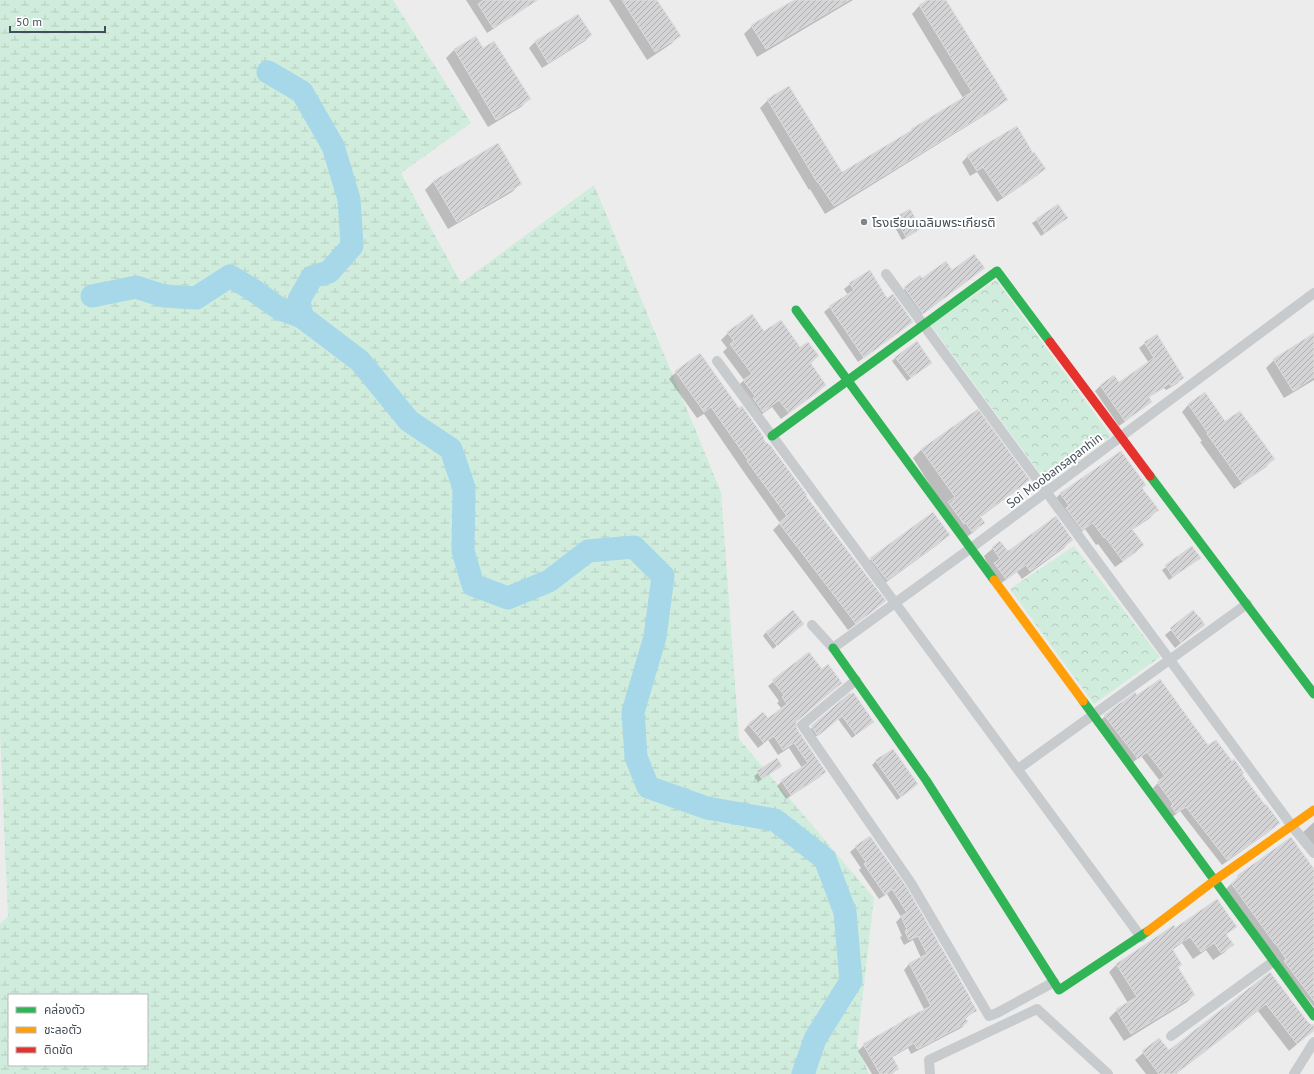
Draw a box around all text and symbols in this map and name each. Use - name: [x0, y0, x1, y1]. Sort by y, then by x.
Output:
- scale bar: [10, 8, 105, 34]
- text: 50 m: [16, 14, 42, 29]
- place label: โรงเรียนเฉลิมพระเกียรติ: [872, 214, 996, 231]
- marker: โรงเรียนเฉลิมพระเกียรติ: [859, 217, 869, 227]
- street label: Soi Moobansapanhin: [1003, 429, 1106, 512]
- legend: [8, 994, 148, 1066]
- text: คล่องตัว: [44, 1002, 85, 1017]
- text: ชะลอตัว: [44, 1022, 82, 1037]
- text: ติดขัด: [44, 1042, 73, 1057]

